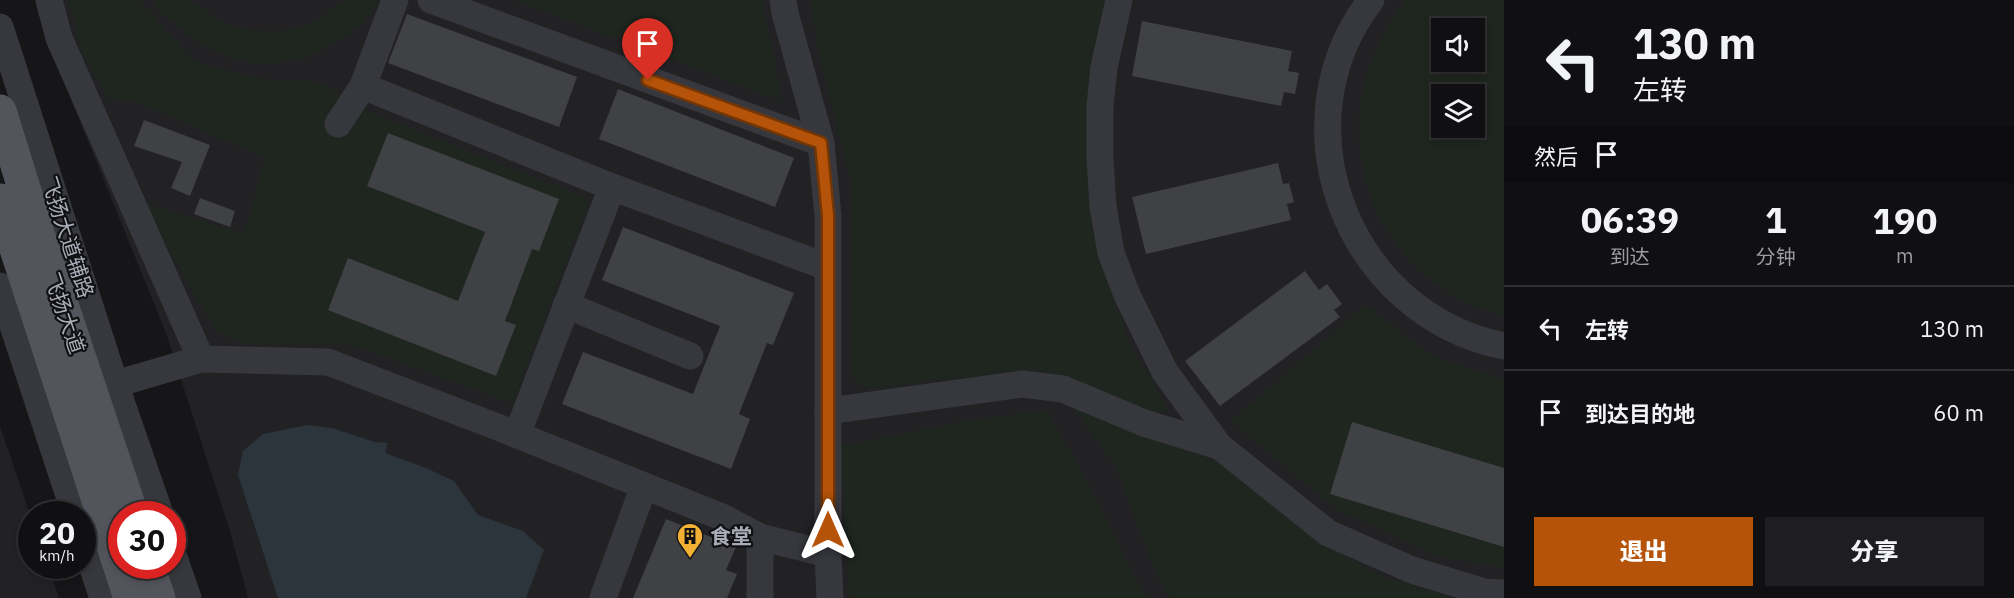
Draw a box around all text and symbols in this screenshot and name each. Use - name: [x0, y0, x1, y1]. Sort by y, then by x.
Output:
- text: 130 m: [1633, 16, 1756, 71]
- pin: [622, 18, 673, 80]
- map controls: [1431, 18, 1485, 138]
- button: sound: [1431, 18, 1485, 72]
- icon: left: [1534, 24, 1612, 102]
- icon: arrive: [631, 27, 664, 60]
- text: 左转: [1633, 72, 1687, 107]
- button: layers: [1431, 84, 1485, 138]
- icon: arrive: [1590, 138, 1623, 171]
- text: 然后: [1534, 142, 1578, 171]
- street label: 飞扬大道辅路: [35, 173, 101, 301]
- text: 06:39: [1581, 196, 1679, 243]
- text: 1: [1765, 196, 1787, 243]
- text: 190: [1872, 197, 1937, 244]
- text: m: [1896, 242, 1914, 269]
- text: 到达: [1610, 243, 1650, 270]
- text: 分钟: [1756, 243, 1796, 270]
- street label: 飞扬大道: [38, 269, 92, 357]
- icon: left: [1534, 312, 1567, 345]
- text: 130 m: [1920, 314, 1984, 343]
- text: 左转: [1585, 315, 1629, 344]
- icon: arrive: [1534, 396, 1567, 429]
- text: 60 m: [1933, 398, 1984, 427]
- text: 到达目的地: [1585, 399, 1695, 428]
- position arrow: [796, 498, 860, 562]
- speed limit sign: 30: [108, 501, 186, 579]
- text: 20: [39, 513, 75, 552]
- button: 退出: [1534, 517, 1753, 586]
- button: 分享: [1765, 517, 1984, 586]
- building icon: 食堂: [675, 521, 705, 559]
- place label: 食堂: [710, 522, 752, 550]
- text: km/h: [39, 546, 75, 565]

